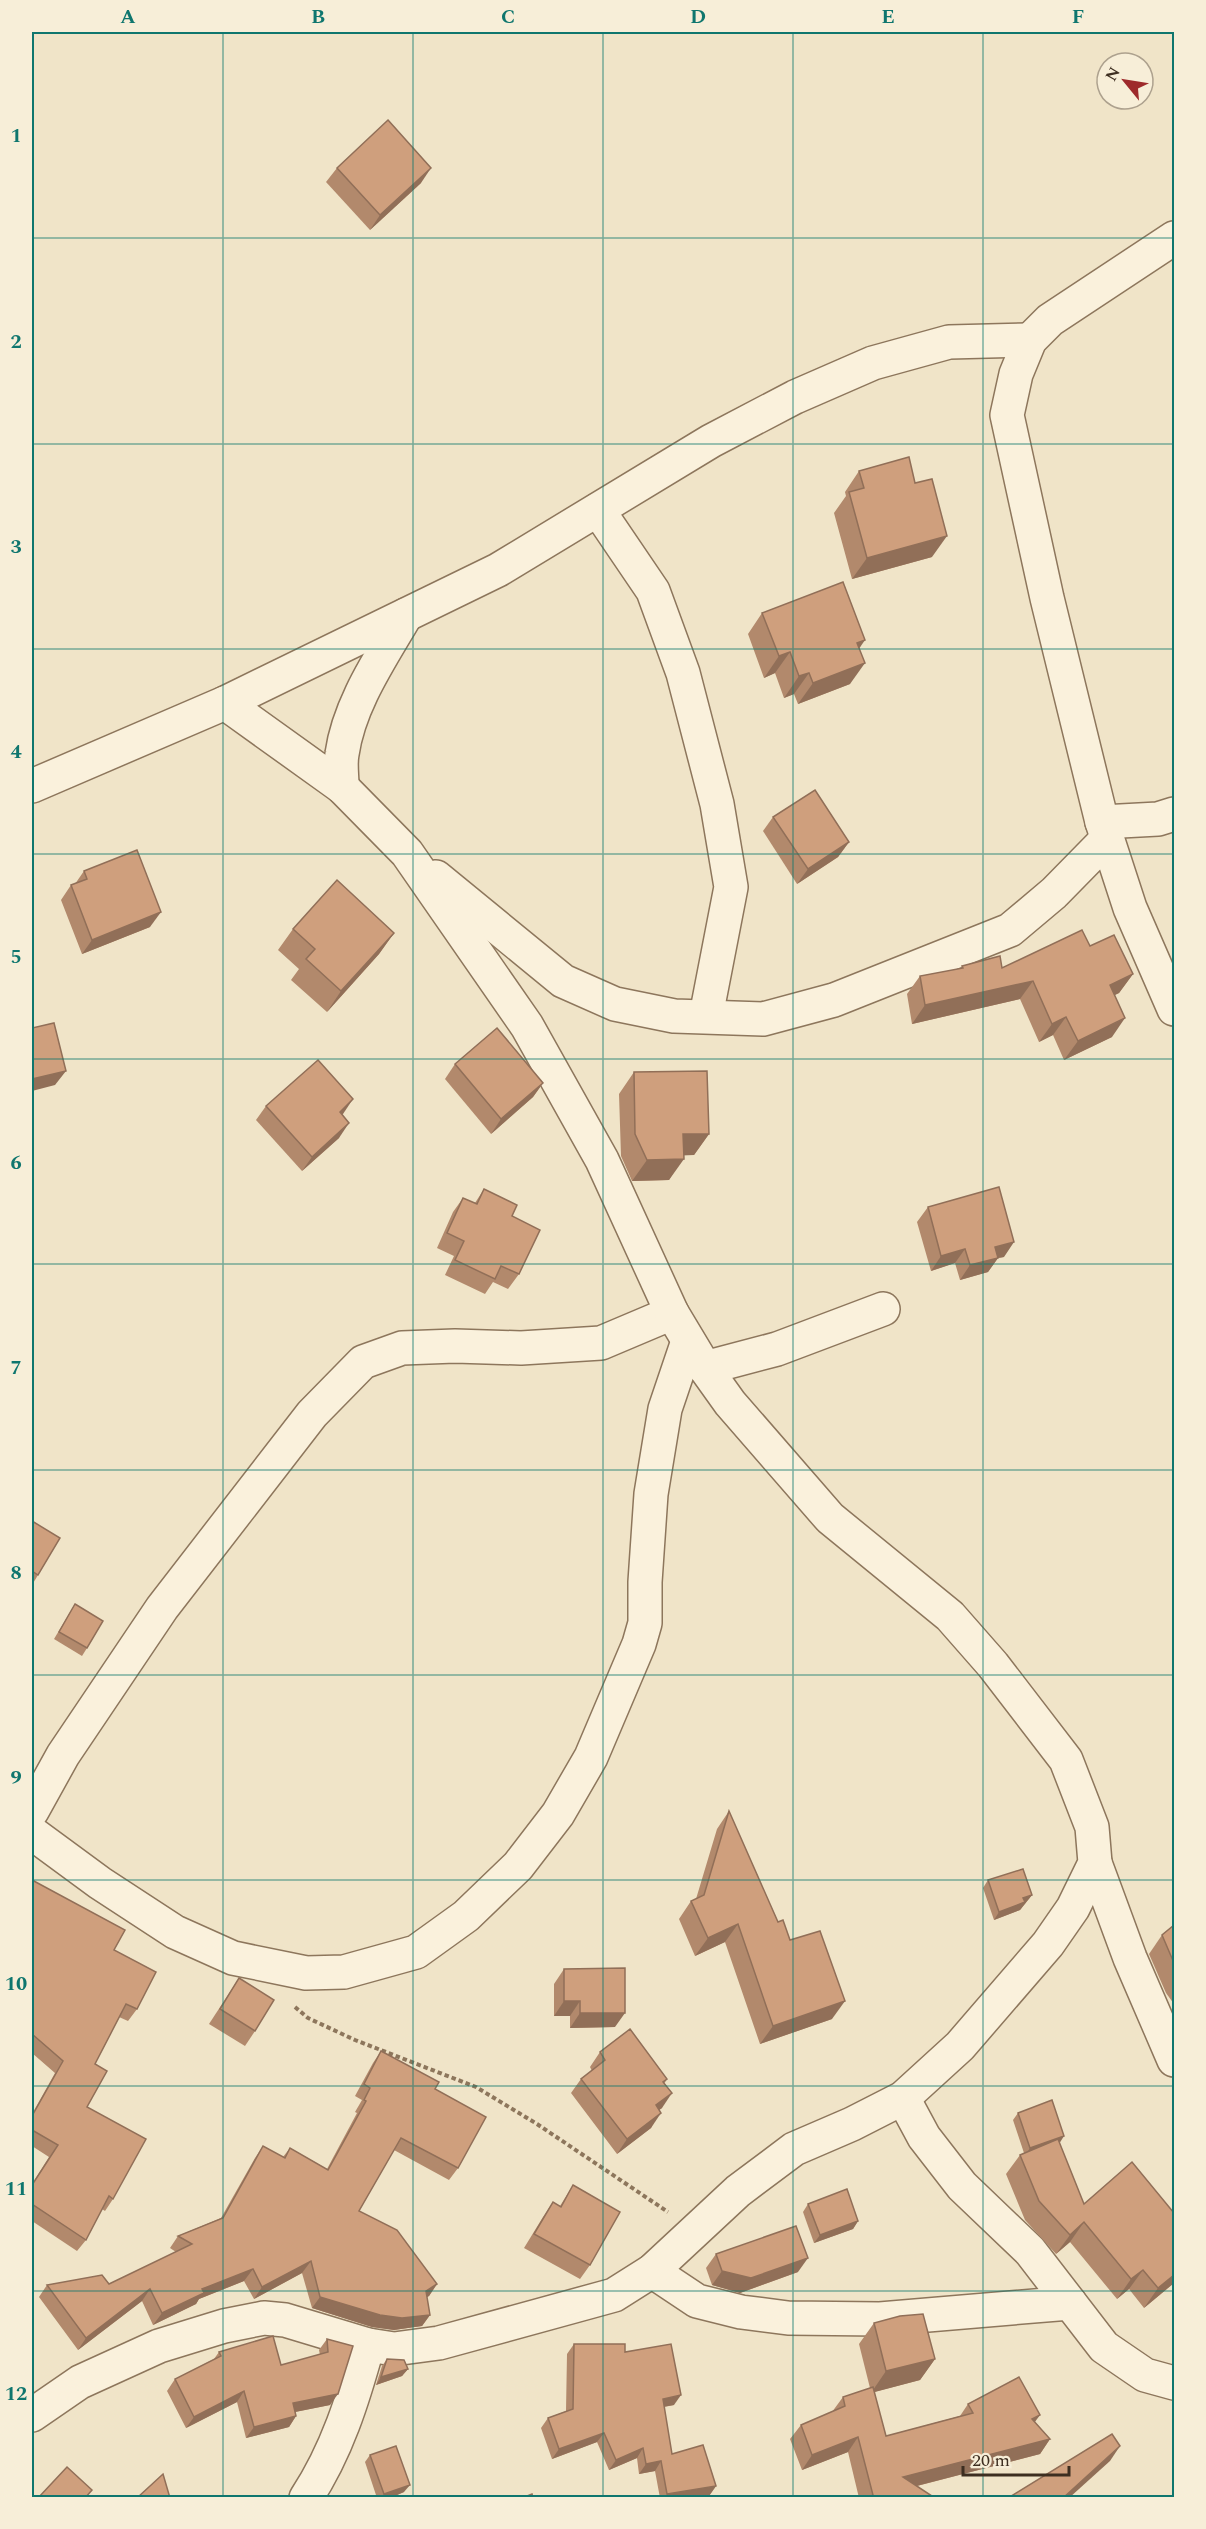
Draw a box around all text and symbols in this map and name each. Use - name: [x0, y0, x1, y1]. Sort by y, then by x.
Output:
- text: A: [120, 2, 136, 32]
- text: B: [311, 2, 325, 32]
- text: C: [501, 2, 515, 32]
- text: D: [690, 2, 706, 32]
- text: E: [881, 2, 895, 32]
- text: F: [1072, 2, 1084, 32]
- north arrow: [1095, 51, 1155, 111]
- text: N: [1099, 62, 1127, 86]
- text: 1: [10, 121, 22, 151]
- text: 2: [10, 327, 22, 357]
- text: 3: [10, 532, 22, 562]
- text: 4: [10, 737, 22, 767]
- text: 5: [10, 942, 22, 972]
- text: 6: [10, 1148, 22, 1178]
- text: 7: [10, 1353, 22, 1383]
- text: 8: [10, 1558, 22, 1588]
- text: 9: [10, 1763, 22, 1793]
- text: 10: [5, 1969, 27, 1999]
- text: 11: [5, 2174, 27, 2204]
- text: 12: [5, 2379, 27, 2409]
- scale bar: [963, 2439, 1070, 2477]
- text: 20 m: [972, 2447, 1010, 2474]

